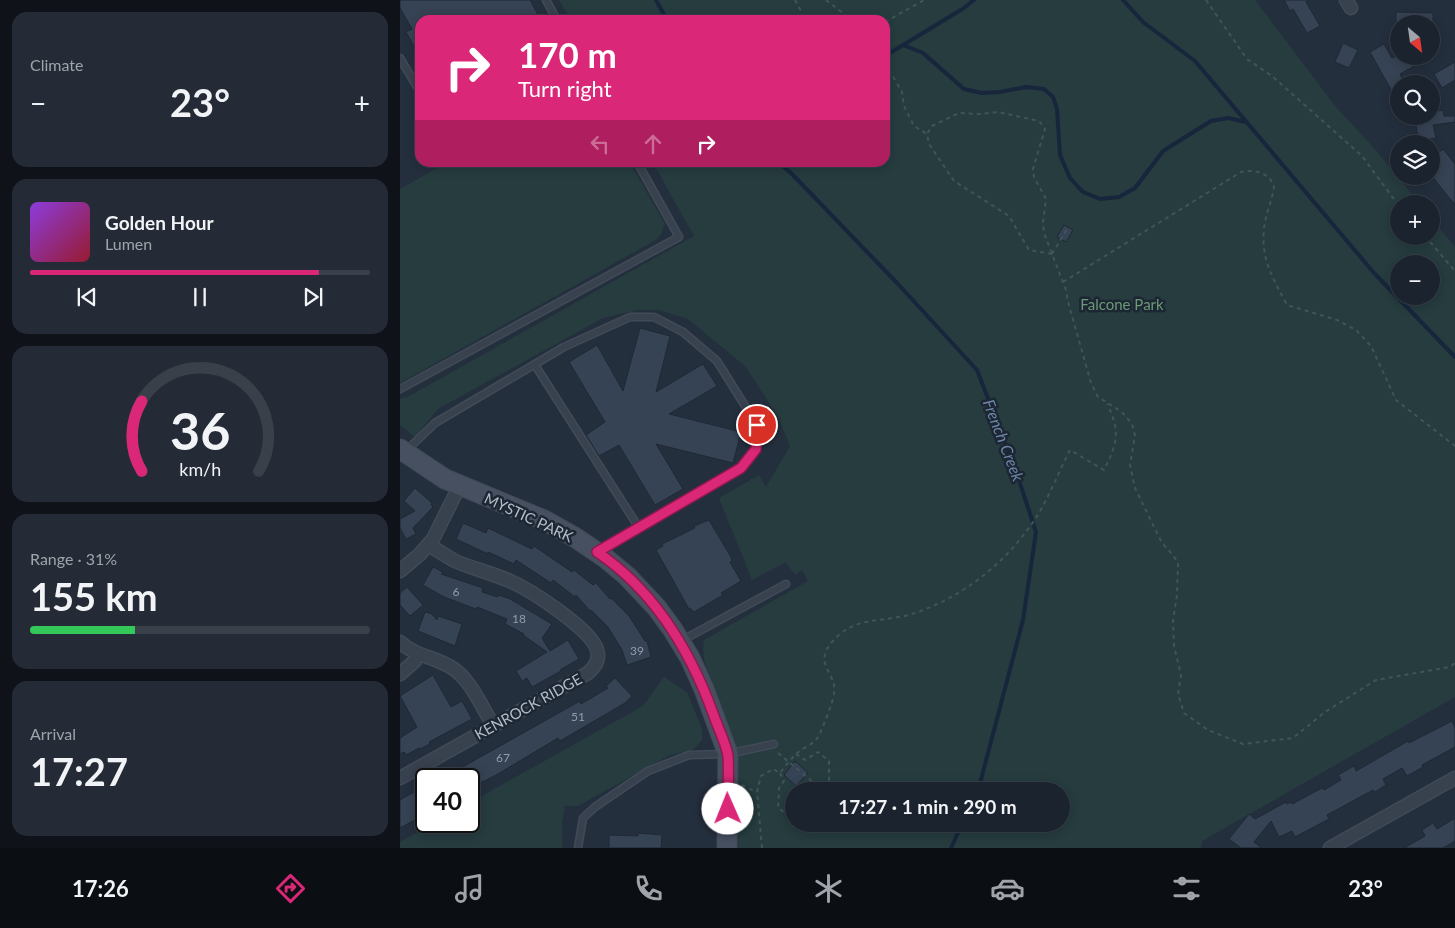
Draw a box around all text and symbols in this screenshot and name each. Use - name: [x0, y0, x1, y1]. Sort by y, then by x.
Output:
- north arrow: [1390, 15, 1440, 65]
- map controls: [1390, 15, 1440, 305]
- text: 170 m: [518, 33, 617, 75]
- icon: right: [435, 35, 500, 100]
- text: Climate: [30, 55, 83, 74]
- text: Turn right: [518, 75, 612, 102]
- button: search: [1390, 75, 1440, 125]
- text: 23°: [170, 79, 230, 125]
- text: −: [30, 86, 46, 120]
- text: +: [354, 86, 370, 120]
- icon: left: [586, 130, 614, 158]
- icon: ahead: [639, 130, 667, 158]
- icon: right: [692, 130, 720, 158]
- button: layers: [1390, 135, 1440, 185]
- button: +: [1390, 195, 1440, 245]
- text: Golden Hour: [105, 211, 214, 234]
- text: Lumen: [105, 234, 152, 253]
- button: −: [1390, 255, 1440, 305]
- icon: previous: [73, 283, 101, 311]
- icon: pause: [186, 283, 214, 311]
- icon: next: [299, 283, 327, 311]
- park label: Falcone Park: [1080, 295, 1164, 313]
- water label: French Creek: [980, 396, 1029, 484]
- text: 36: [170, 399, 230, 461]
- pin: [736, 404, 778, 446]
- icon: arrive: [743, 411, 771, 439]
- text: km/h: [179, 458, 221, 480]
- street label: MYSTIC PARK: [482, 489, 576, 545]
- text: Range · 31%: [30, 549, 117, 568]
- text: 155 km: [30, 573, 158, 619]
- house number: 6: [453, 584, 460, 599]
- house number: 18: [512, 611, 526, 626]
- house number: 39: [630, 643, 644, 658]
- street label: KENROCK RIDGE: [471, 669, 585, 743]
- house number: 51: [571, 709, 585, 724]
- text: Arrival: [30, 724, 76, 743]
- text: 17:27: [30, 748, 128, 794]
- house number: 67: [496, 750, 510, 765]
- speed limit sign: 40: [415, 768, 480, 833]
- position arrow: [701, 782, 753, 834]
- text: 17:27 · 1 min · 290 m: [838, 795, 1017, 818]
- icon: directions: [273, 871, 308, 906]
- icon: music: [452, 871, 487, 906]
- icon: phone: [631, 871, 666, 906]
- icon: climate: [811, 871, 846, 906]
- icon: car: [990, 871, 1025, 906]
- icon: filters: [1169, 871, 1204, 906]
- text: 17:26: [72, 875, 129, 902]
- text: 23°: [1348, 875, 1383, 902]

